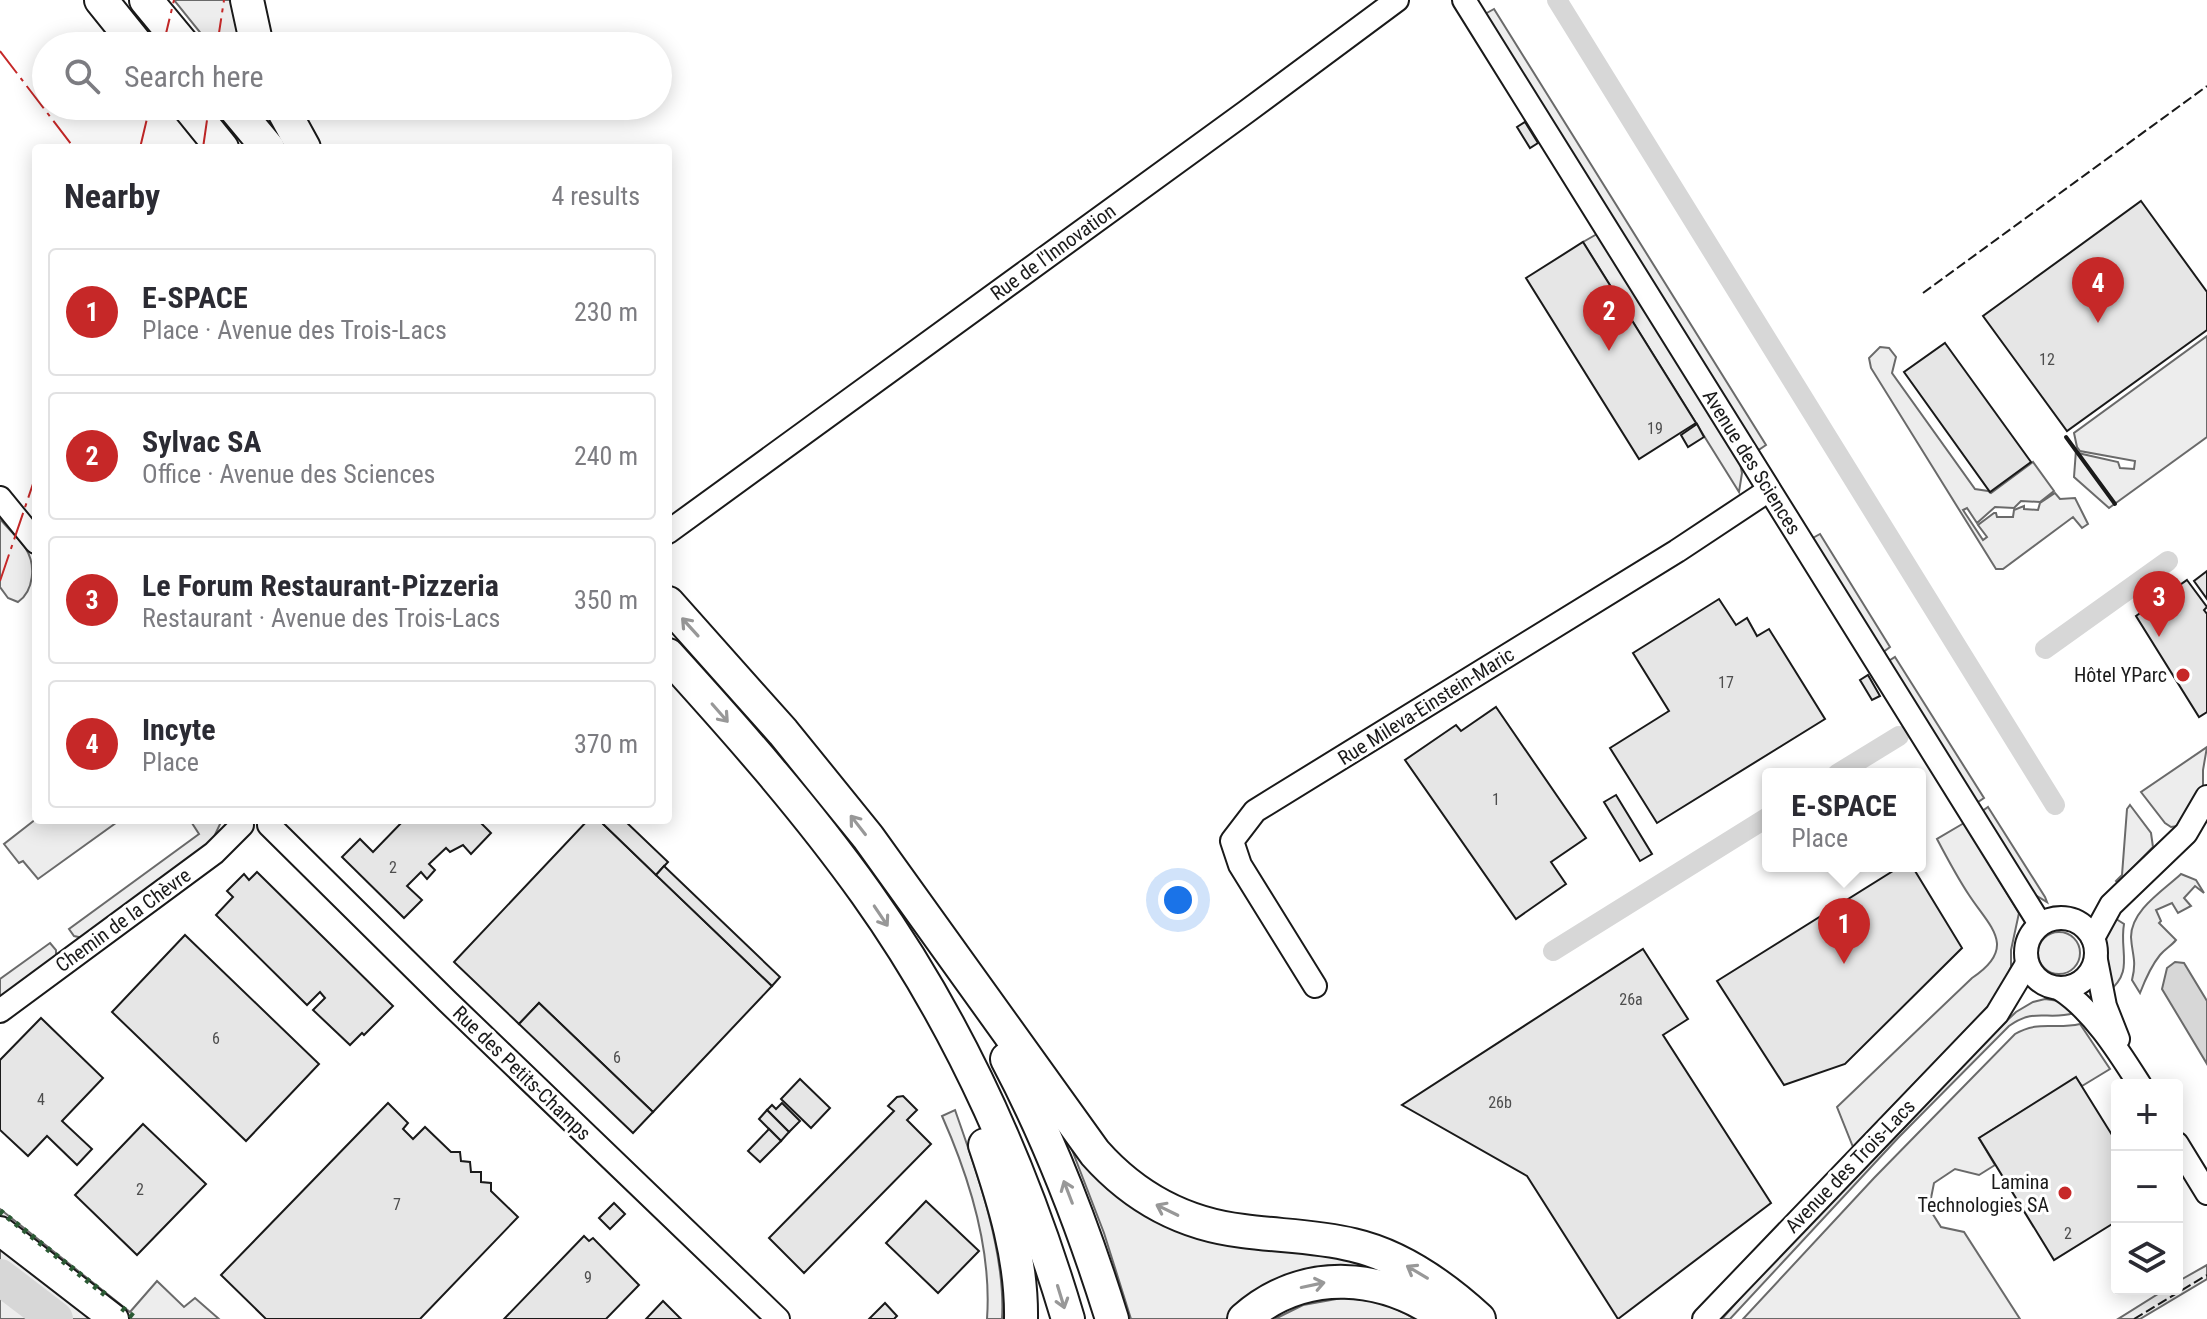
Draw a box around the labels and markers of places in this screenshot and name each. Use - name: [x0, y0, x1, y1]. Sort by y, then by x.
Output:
- pin: 4: [2072, 257, 2124, 323]
- pin: 2: [1583, 285, 1635, 351]
- pin: 3: [2133, 571, 2185, 637]
- place label: Hôtel YParc: [2074, 663, 2167, 687]
- marker: Hôtel YParc: [2174, 666, 2192, 684]
- pin: 1: [1818, 898, 1870, 964]
- place label: Lamina Technologies SA: [1917, 1170, 2049, 1217]
- marker: Lamina Technologies SA: [2056, 1184, 2074, 1202]

